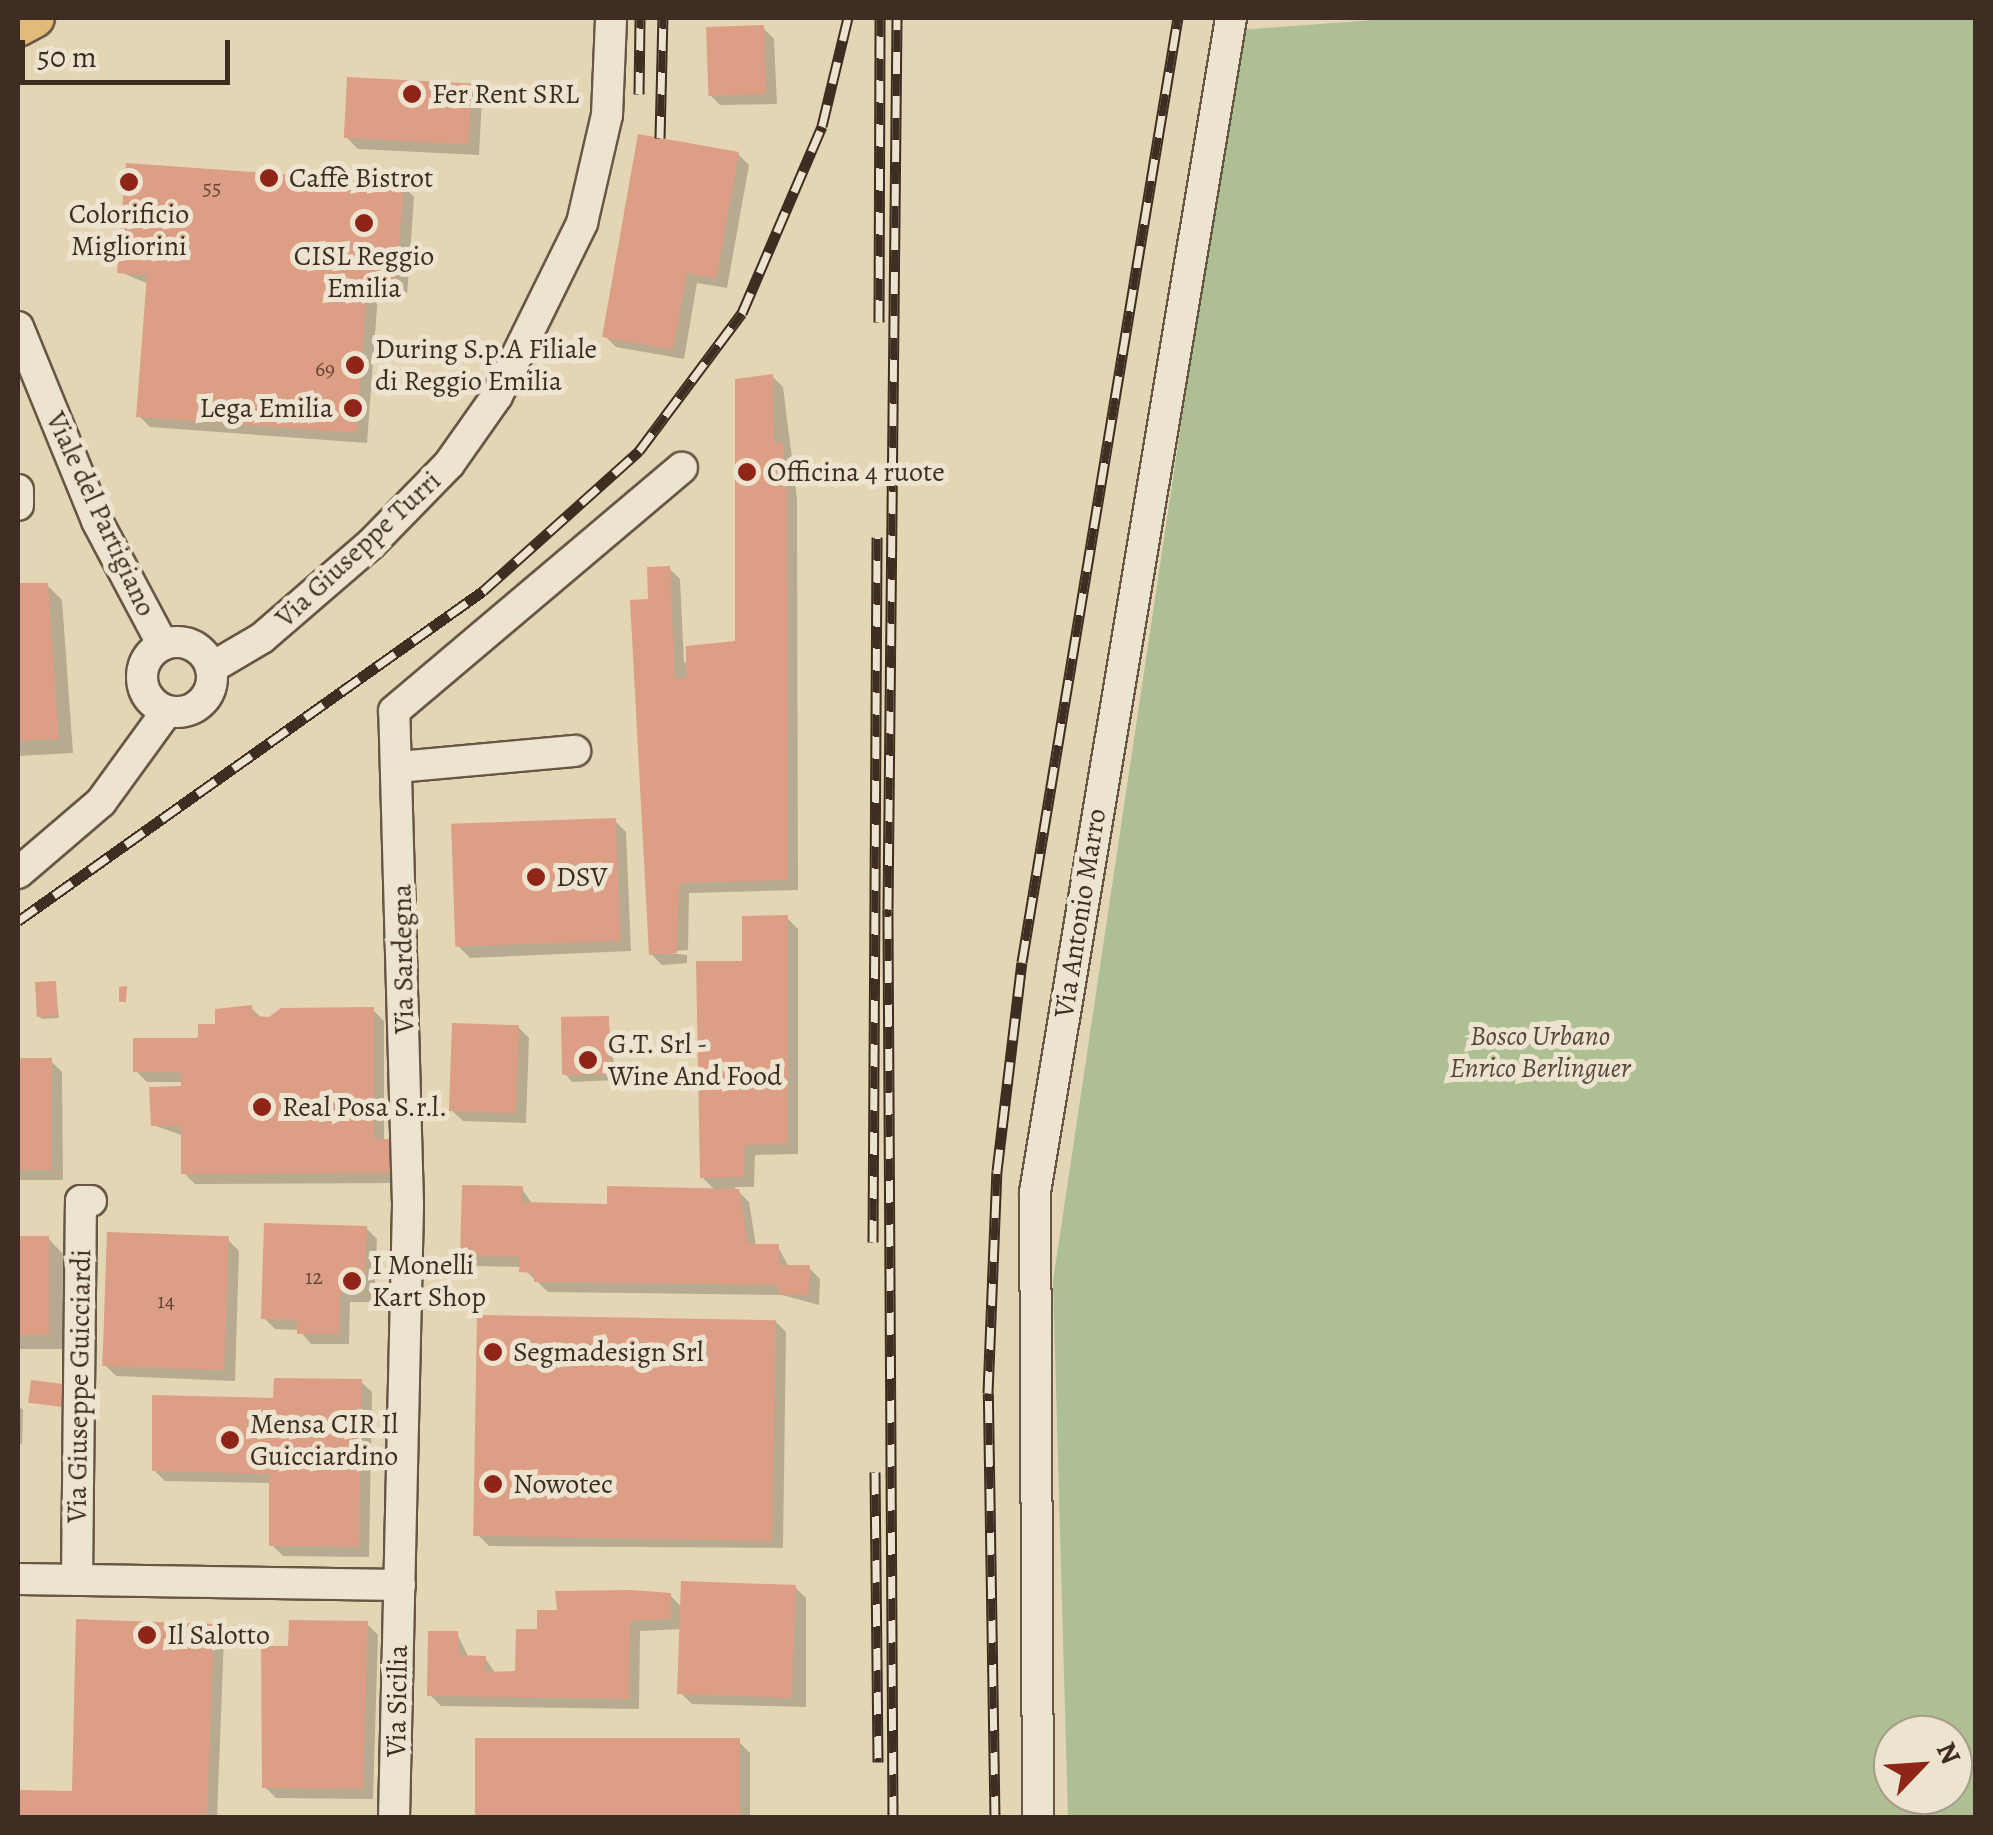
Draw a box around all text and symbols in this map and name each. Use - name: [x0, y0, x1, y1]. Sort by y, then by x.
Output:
- scale bar: [25, 20, 235, 82]
- text: 50 m: [37, 37, 97, 77]
- place label: Fer Rent SRL: [432, 77, 579, 111]
- marker: Fer Rent SRL: [401, 83, 423, 105]
- place label: Caffè Bistrot: [289, 161, 433, 195]
- marker: Caffè Bistrot: [258, 167, 280, 189]
- marker: Colorificio Migliorini: [118, 171, 140, 193]
- house number: 55: [203, 176, 221, 202]
- place label: Colorificio Migliorini: [69, 197, 189, 263]
- marker: CISL Reggio Emilia: [353, 212, 375, 234]
- place label: CISL Reggio Emilia: [294, 239, 434, 305]
- place label: During S.p.A Filiale di Reggio Emilia: [375, 332, 597, 398]
- marker: During S.p.A Filiale di Reggio Emilia: [344, 354, 366, 376]
- house number: 69: [315, 357, 335, 383]
- place label: Lega Emilia: [200, 391, 333, 425]
- marker: Lega Emilia: [342, 397, 364, 419]
- street label: Viale del Partigiano: [39, 406, 163, 622]
- place label: Officina 4 ruote: [767, 455, 945, 489]
- marker: Officina 4 ruote: [736, 461, 758, 483]
- street label: Via Giuseppe Turri: [268, 464, 448, 634]
- street label: Via Antonio Marro: [1047, 806, 1113, 1020]
- place label: DSV: [556, 860, 608, 894]
- marker: DSV: [525, 866, 547, 888]
- street label: Via Sardegna: [385, 884, 421, 1034]
- park label: Bosco Urbano Enrico Berlinguer: [1450, 1019, 1630, 1085]
- place label: G.T. Srl - Wine And Food: [608, 1027, 782, 1093]
- marker: G.T. Srl - Wine And Food: [577, 1049, 599, 1071]
- place label: Real Posa S.r.l.: [282, 1090, 447, 1124]
- marker: Real Posa S.r.l.: [251, 1096, 273, 1118]
- place label: I Monelli Kart Shop: [372, 1248, 486, 1314]
- street label: Via Giuseppe Guicciardi: [60, 1249, 98, 1523]
- house number: 12: [305, 1265, 323, 1291]
- marker: I Monelli Kart Shop: [341, 1270, 363, 1292]
- house number: 14: [157, 1289, 175, 1315]
- place label: Segmadesign Srl: [513, 1335, 704, 1369]
- marker: Segmadesign Srl: [482, 1341, 504, 1363]
- place label: Mensa CIR Il Guicciardino: [250, 1407, 398, 1473]
- marker: Mensa CIR Il Guicciardino: [219, 1429, 241, 1451]
- place label: Nowotec: [513, 1467, 613, 1501]
- marker: Nowotec: [482, 1473, 504, 1495]
- place label: Il Salotto: [167, 1618, 270, 1652]
- marker: Il Salotto: [136, 1624, 158, 1646]
- street label: Via Sicilia: [379, 1644, 415, 1758]
- north arrow: [1873, 1715, 1973, 1815]
- text: N: [1927, 1736, 1970, 1770]

